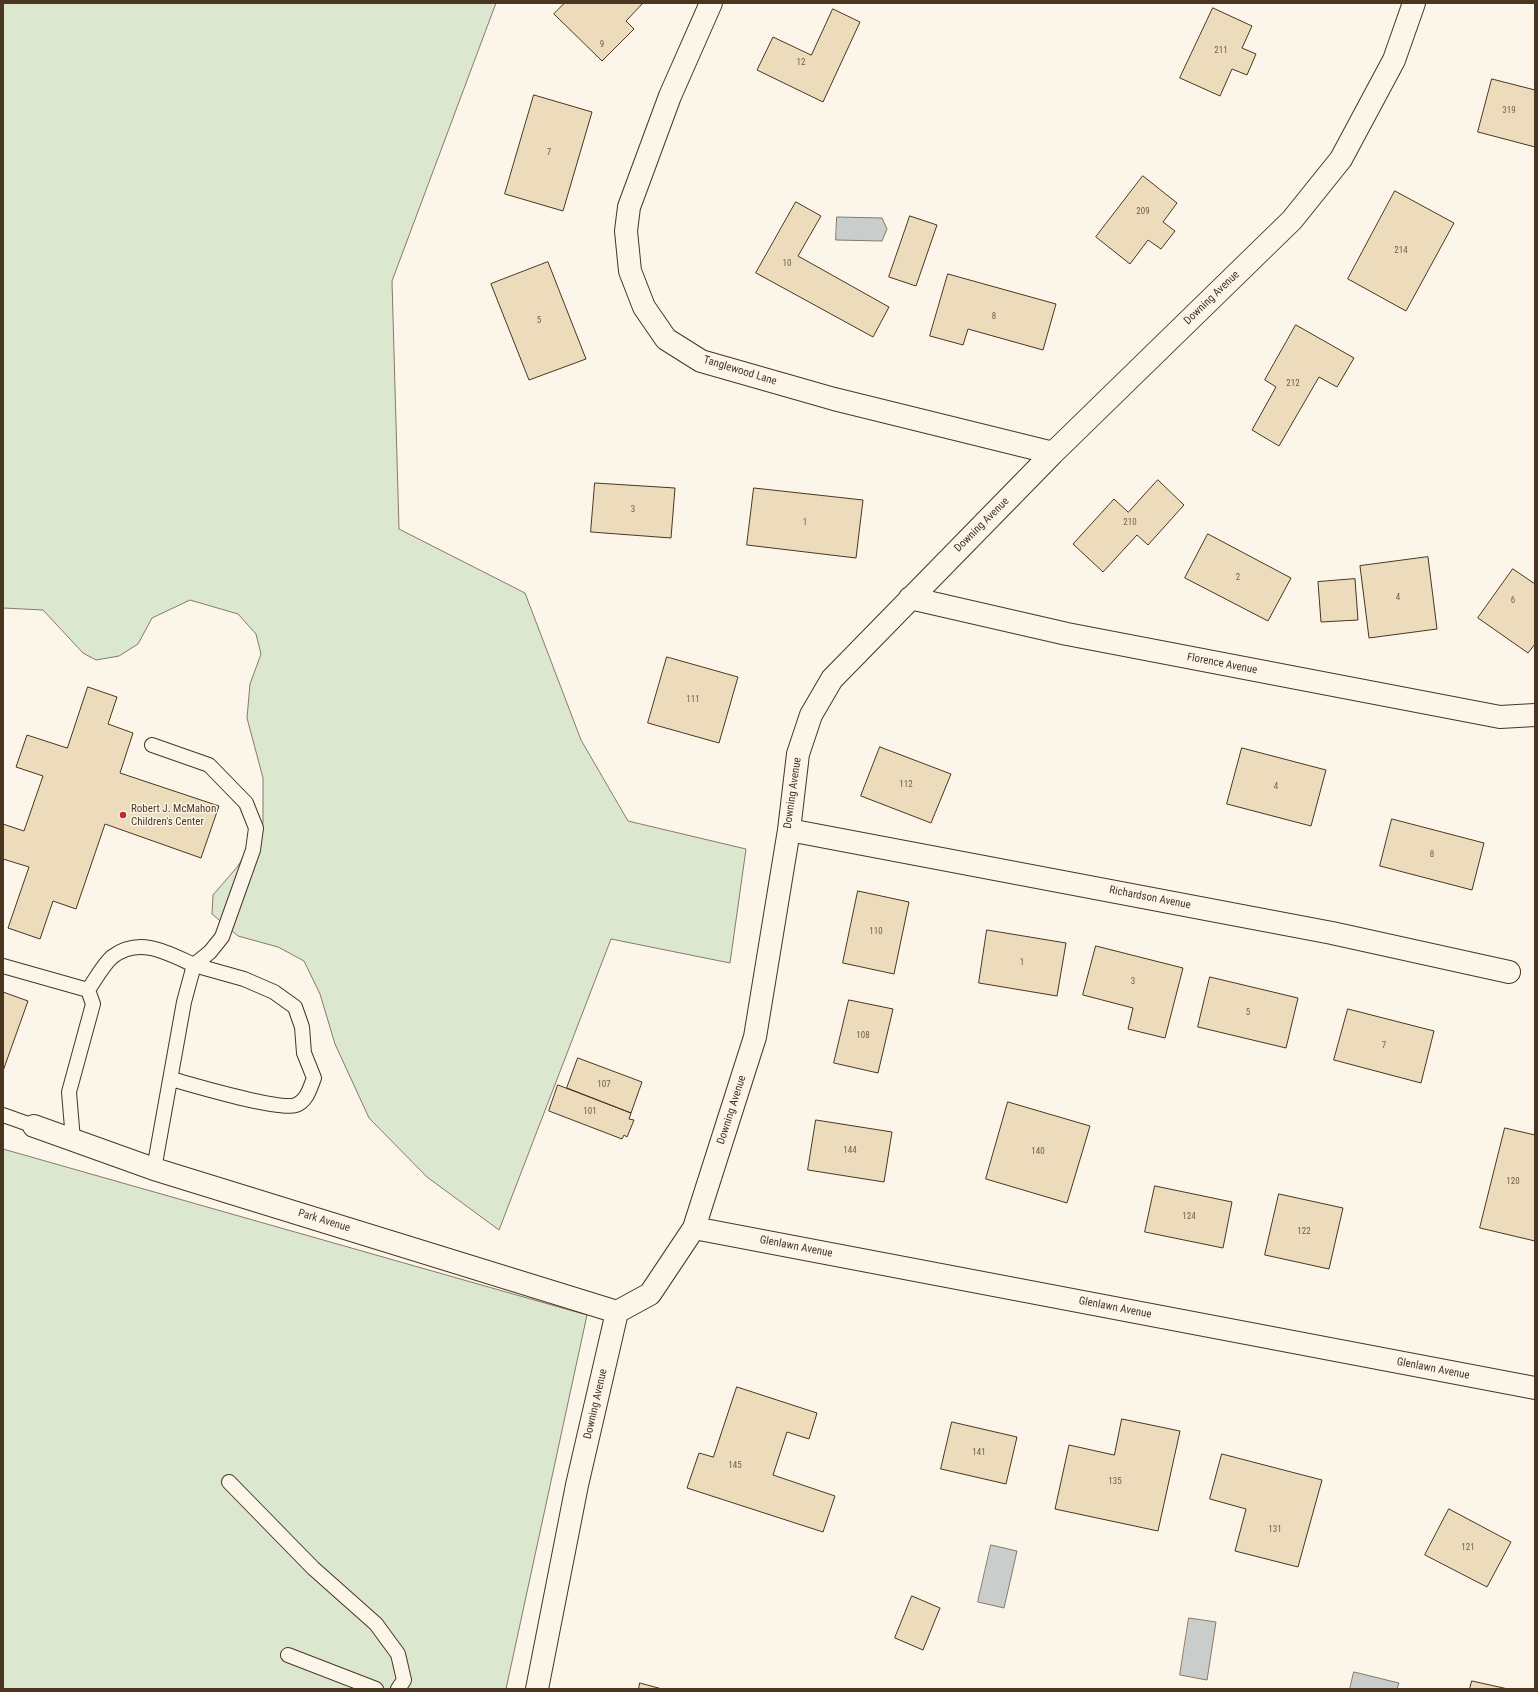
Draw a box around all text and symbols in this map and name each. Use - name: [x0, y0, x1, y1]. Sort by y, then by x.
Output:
- house number: 9: [600, 40, 604, 50]
- house number: 211: [1214, 46, 1228, 56]
- house number: 12: [797, 58, 805, 68]
- house number: 319: [1502, 106, 1516, 116]
- house number: 7: [547, 148, 551, 158]
- house number: 209: [1136, 207, 1150, 217]
- house number: 214: [1394, 246, 1408, 256]
- house number: 10: [783, 259, 791, 269]
- street label: Downing Avenue: [1182, 268, 1242, 328]
- house number: 8: [992, 312, 996, 322]
- house number: 5: [537, 316, 541, 326]
- street label: Tanglewood Lane: [702, 354, 778, 388]
- house number: 212: [1286, 379, 1300, 389]
- street label: Downing Avenue: [952, 495, 1012, 555]
- house number: 3: [631, 505, 635, 515]
- house number: 1: [803, 518, 807, 528]
- house number: 210: [1123, 518, 1137, 528]
- house number: 2: [1236, 573, 1240, 583]
- house number: 4: [1396, 593, 1400, 603]
- house number: 6: [1511, 596, 1515, 606]
- street label: Florence Avenue: [1186, 651, 1258, 677]
- house number: 111: [686, 695, 700, 705]
- street label: Downing Avenue: [781, 757, 805, 829]
- house number: 112: [899, 780, 913, 790]
- house number: 4: [1274, 782, 1278, 792]
- place label: Robert J. McMahon Children's Center: [131, 802, 216, 828]
- marker: Robert J. McMahon Children's Center: [118, 810, 128, 820]
- house number: 8: [1430, 850, 1434, 860]
- street label: Richardson Avenue: [1108, 884, 1192, 912]
- house number: 110: [869, 927, 883, 937]
- house number: 1: [1020, 958, 1024, 968]
- house number: 3: [1131, 977, 1135, 987]
- house number: 5: [1246, 1008, 1250, 1018]
- house number: 108: [856, 1031, 870, 1041]
- house number: 7: [1382, 1041, 1386, 1051]
- street label: Downing Avenue: [715, 1074, 749, 1146]
- house number: 107: [597, 1080, 611, 1090]
- house number: 101: [583, 1107, 597, 1117]
- house number: 144: [843, 1146, 857, 1156]
- house number: 140: [1031, 1147, 1045, 1157]
- house number: 120: [1506, 1177, 1520, 1187]
- street label: Park Avenue: [296, 1207, 352, 1235]
- house number: 124: [1182, 1212, 1196, 1222]
- house number: 122: [1297, 1227, 1311, 1237]
- street label: Glenlawn Avenue: [758, 1233, 834, 1261]
- street label: Glenlawn Avenue: [1077, 1294, 1153, 1322]
- street label: Glenlawn Avenue: [1395, 1355, 1471, 1383]
- street label: Downing Avenue: [581, 1368, 611, 1440]
- house number: 141: [972, 1448, 986, 1458]
- house number: 145: [728, 1461, 742, 1471]
- house number: 135: [1108, 1477, 1122, 1487]
- house number: 131: [1268, 1525, 1282, 1535]
- house number: 121: [1461, 1543, 1475, 1553]

